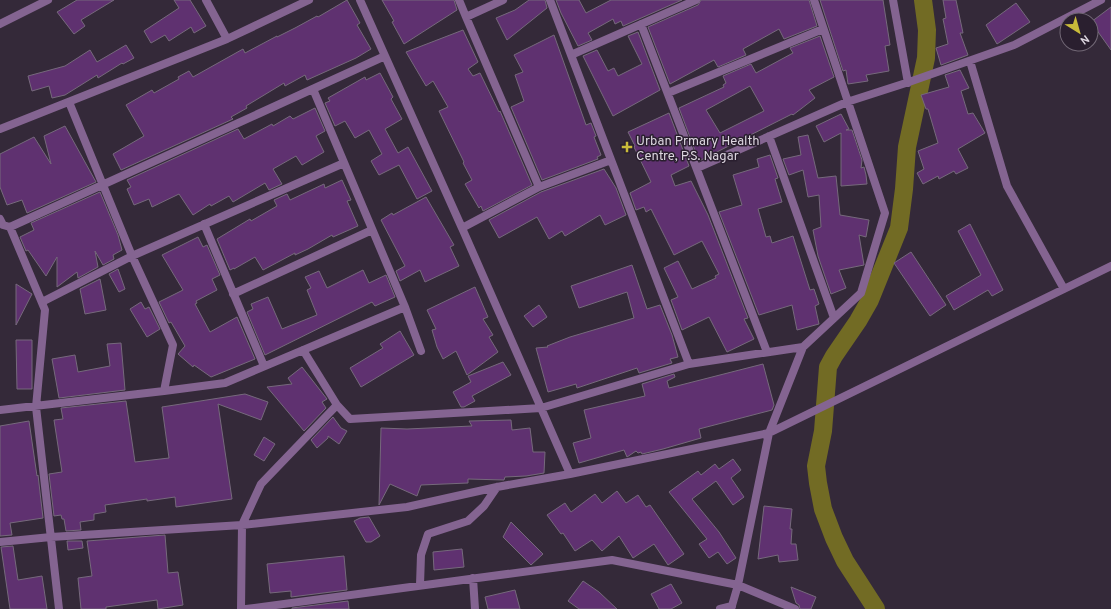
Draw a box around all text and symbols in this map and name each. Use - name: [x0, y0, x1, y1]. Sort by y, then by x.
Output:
- north arrow: [1059, 12, 1099, 52]
- text: N: [1077, 31, 1092, 47]
- place label: Urban Prmary Health Centre, P.S. Nagar: [636, 134, 759, 165]
- marker: Urban Prmary Health Centre, P.S. Nagar: [621, 141, 633, 153]

